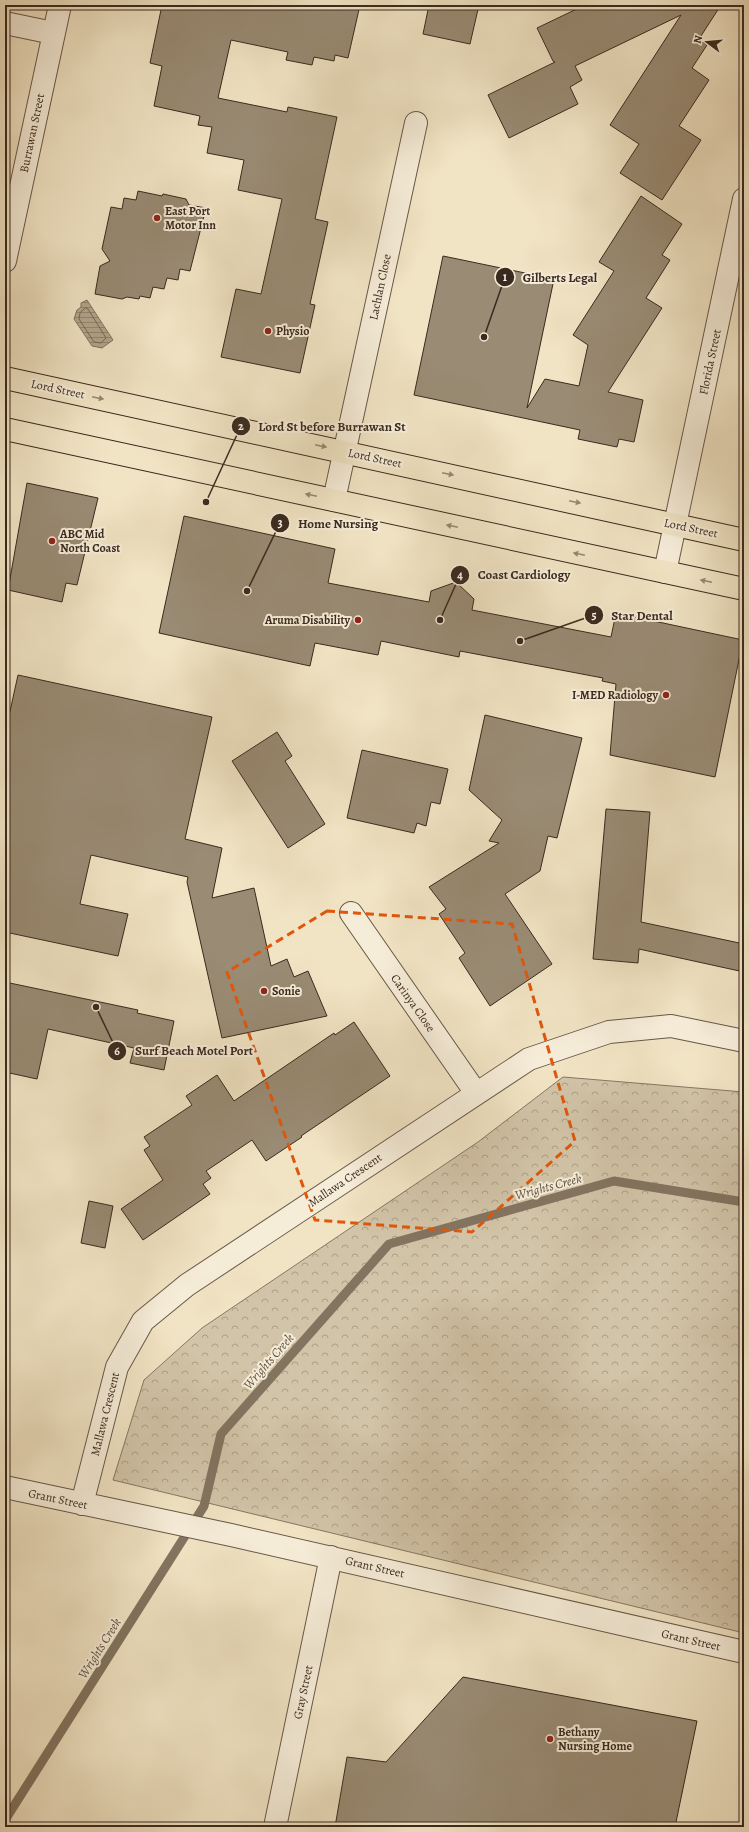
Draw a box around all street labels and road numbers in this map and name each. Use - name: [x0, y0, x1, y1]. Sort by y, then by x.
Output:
- street label: Burrawan Street: [16, 92, 48, 174]
- street label: Lachlan Close: [365, 252, 395, 322]
- street label: Florida Street: [695, 328, 725, 396]
- street label: Lord Street: [29, 375, 87, 403]
- street label: Lord Street: [346, 444, 404, 472]
- street label: Lord Street: [662, 514, 720, 542]
- street label: Carinya Close: [387, 971, 439, 1035]
- street label: Mallawa Crescent: [305, 1149, 385, 1211]
- street label: Mallawa Crescent: [87, 1370, 123, 1458]
- street label: Grant Street: [27, 1485, 89, 1513]
- street label: Grant Street: [344, 1552, 406, 1582]
- street label: Grant Street: [660, 1625, 722, 1655]
- street label: Gray Street: [289, 1663, 317, 1720]

